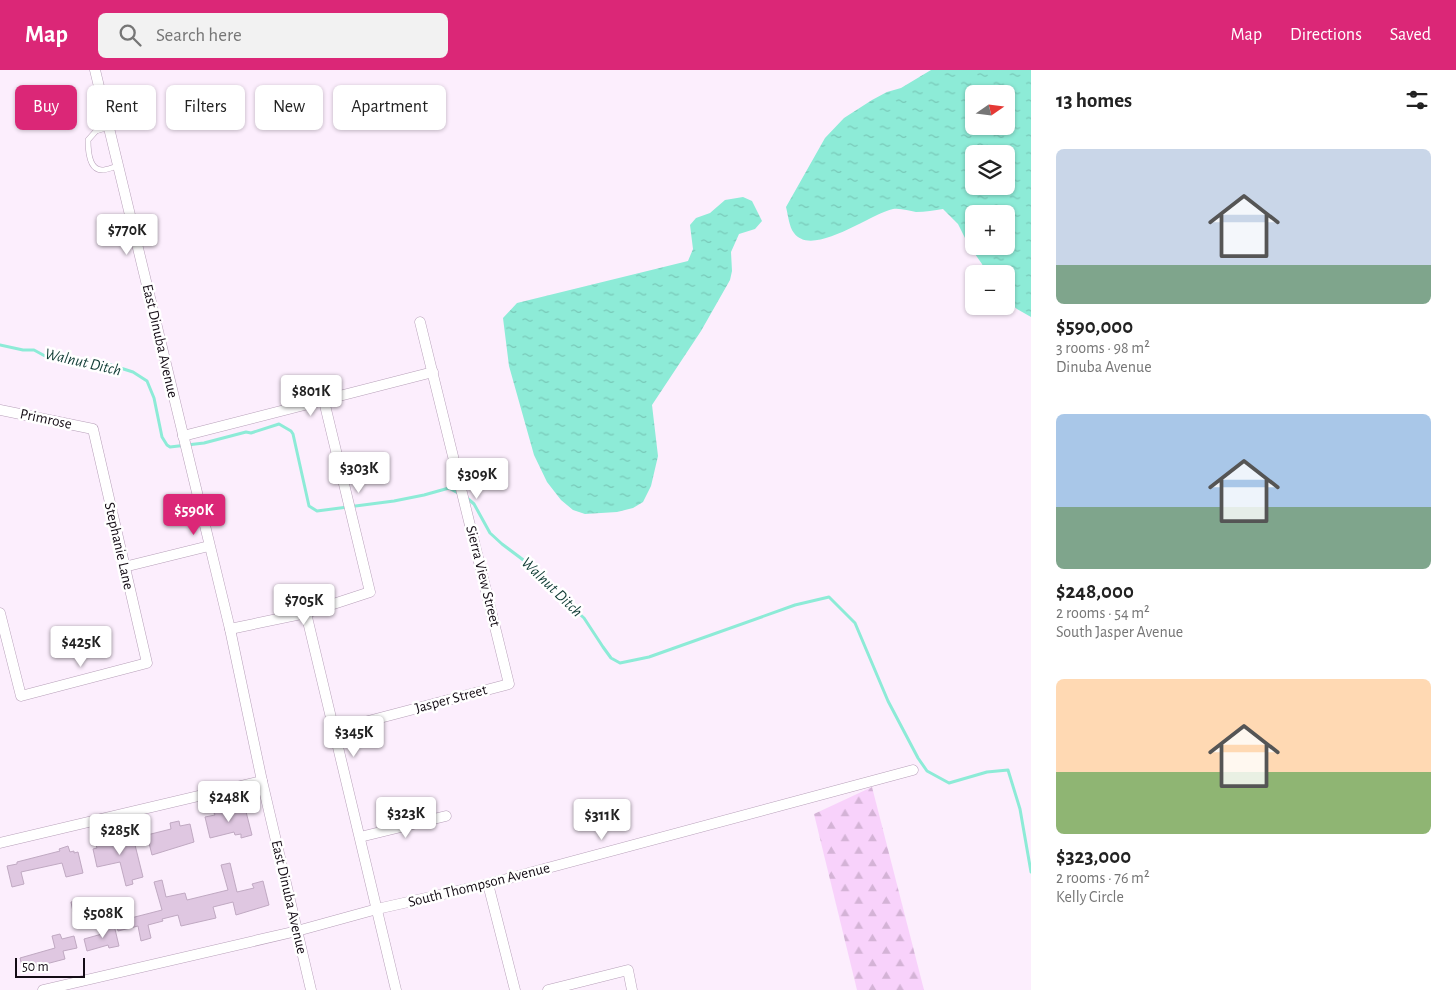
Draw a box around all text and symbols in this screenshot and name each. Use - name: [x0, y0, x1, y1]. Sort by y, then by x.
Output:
- search box: [98, 13, 448, 58]
- icon: search: [116, 21, 144, 49]
- text: Map: [25, 23, 68, 47]
- text: Search here: [156, 26, 242, 45]
- text: Map: [1231, 26, 1262, 44]
- text: Directions: [1290, 26, 1362, 44]
- text: Saved: [1390, 26, 1431, 44]
- chip: Buy: [15, 85, 77, 130]
- chip: Rent: [87, 85, 156, 130]
- chip: Filters: [166, 85, 245, 130]
- chip: New: [255, 85, 323, 130]
- chip: Apartment: [333, 85, 446, 130]
- north arrow: [965, 85, 1015, 135]
- map controls: [965, 85, 1015, 315]
- icon: filters: [1403, 86, 1431, 114]
- text: 13 homes: [1056, 90, 1132, 111]
- button: layers: [965, 145, 1015, 195]
- icon: home: [1199, 181, 1289, 271]
- button: +: [965, 205, 1015, 255]
- pin: $770K: [92, 214, 162, 256]
- text: $770K: [108, 222, 146, 238]
- button: −: [965, 265, 1015, 315]
- street label: East Dinuba Avenue: [140, 283, 180, 399]
- text: $590,000: [1056, 316, 1133, 337]
- text: 3 rooms · 98 m²: [1056, 340, 1150, 356]
- water label: Walnut Ditch: [43, 345, 123, 379]
- text: Dinuba Avenue: [1056, 359, 1152, 375]
- pin: $801K: [276, 374, 346, 417]
- text: $801K: [292, 383, 330, 399]
- street label: Primrose: [19, 406, 73, 432]
- icon: home: [1199, 446, 1289, 536]
- pin: $303K: [324, 452, 394, 494]
- pin: $309K: [442, 458, 512, 500]
- text: $303K: [340, 460, 378, 476]
- text: $309K: [457, 466, 497, 482]
- pin: $590K: [159, 494, 229, 536]
- street label: Stephanie Lane: [102, 501, 136, 591]
- text: $590K: [174, 502, 214, 518]
- street label: Sierra View Street: [463, 524, 503, 628]
- water label: Walnut Ditch: [518, 554, 586, 620]
- text: $248,000: [1056, 581, 1134, 602]
- pin: $705K: [269, 584, 339, 626]
- text: $705K: [285, 592, 323, 608]
- text: 2 rooms · 54 m²: [1056, 605, 1150, 621]
- text: South Jasper Avenue: [1056, 624, 1183, 640]
- pin: $425K: [46, 626, 116, 668]
- text: $425K: [61, 634, 101, 650]
- street label: Jasper Street: [413, 682, 489, 716]
- icon: home: [1199, 711, 1289, 801]
- pin: $345K: [319, 716, 389, 758]
- text: $345K: [335, 724, 373, 740]
- pin: $248K: [194, 780, 264, 823]
- text: $248K: [209, 789, 249, 805]
- pin: $323K: [371, 796, 441, 839]
- pin: $311K: [567, 798, 637, 841]
- text: $323K: [387, 805, 425, 821]
- text: $311K: [585, 807, 619, 823]
- pin: $285K: [85, 814, 155, 856]
- text: $285K: [101, 822, 139, 838]
- street label: East Dinuba Avenue: [269, 839, 309, 955]
- text: $323,000: [1056, 846, 1131, 867]
- street label: South Thompson Avenue: [407, 860, 551, 910]
- text: 2 rooms · 76 m²: [1056, 870, 1150, 886]
- text: Kelly Circle: [1056, 889, 1124, 905]
- pin: $508K: [68, 896, 138, 939]
- text: $508K: [83, 905, 123, 921]
- scale bar: [15, 955, 85, 978]
- text: 50 m: [22, 960, 49, 974]

